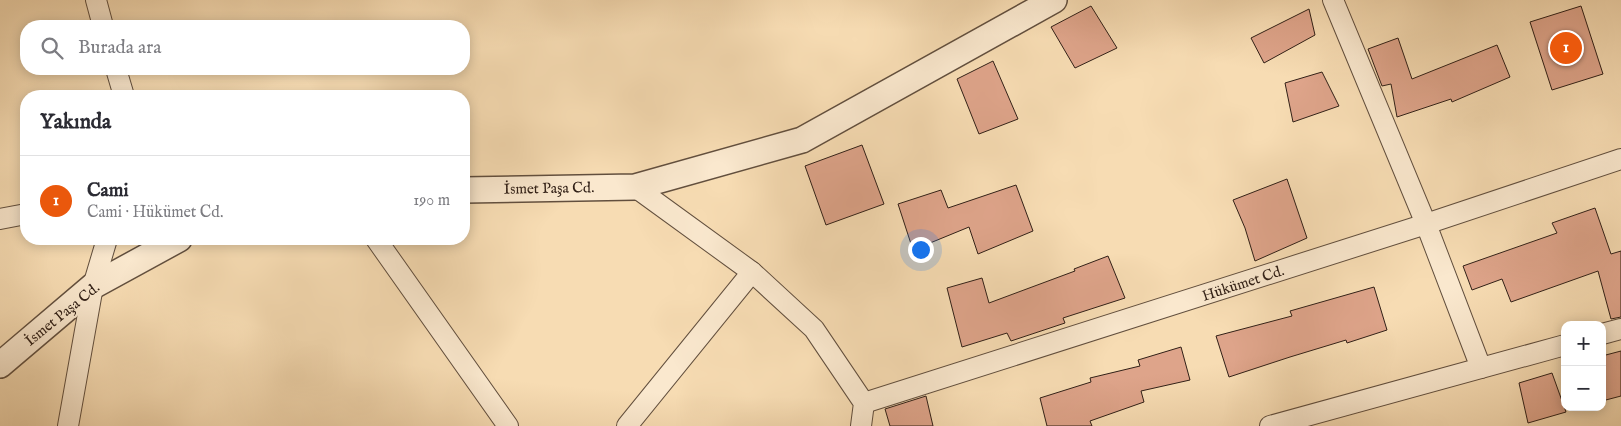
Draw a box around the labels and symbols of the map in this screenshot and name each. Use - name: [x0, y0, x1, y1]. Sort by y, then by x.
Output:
- pin: 1: [1550, 29, 1582, 67]
- street label: İsmet Paşa Cd.: [503, 178, 595, 199]
- your location: [908, 237, 934, 263]
- street label: Hükümet Cd.: [1200, 261, 1287, 306]
- street label: İsmet Paşa Cd.: [21, 278, 104, 350]

